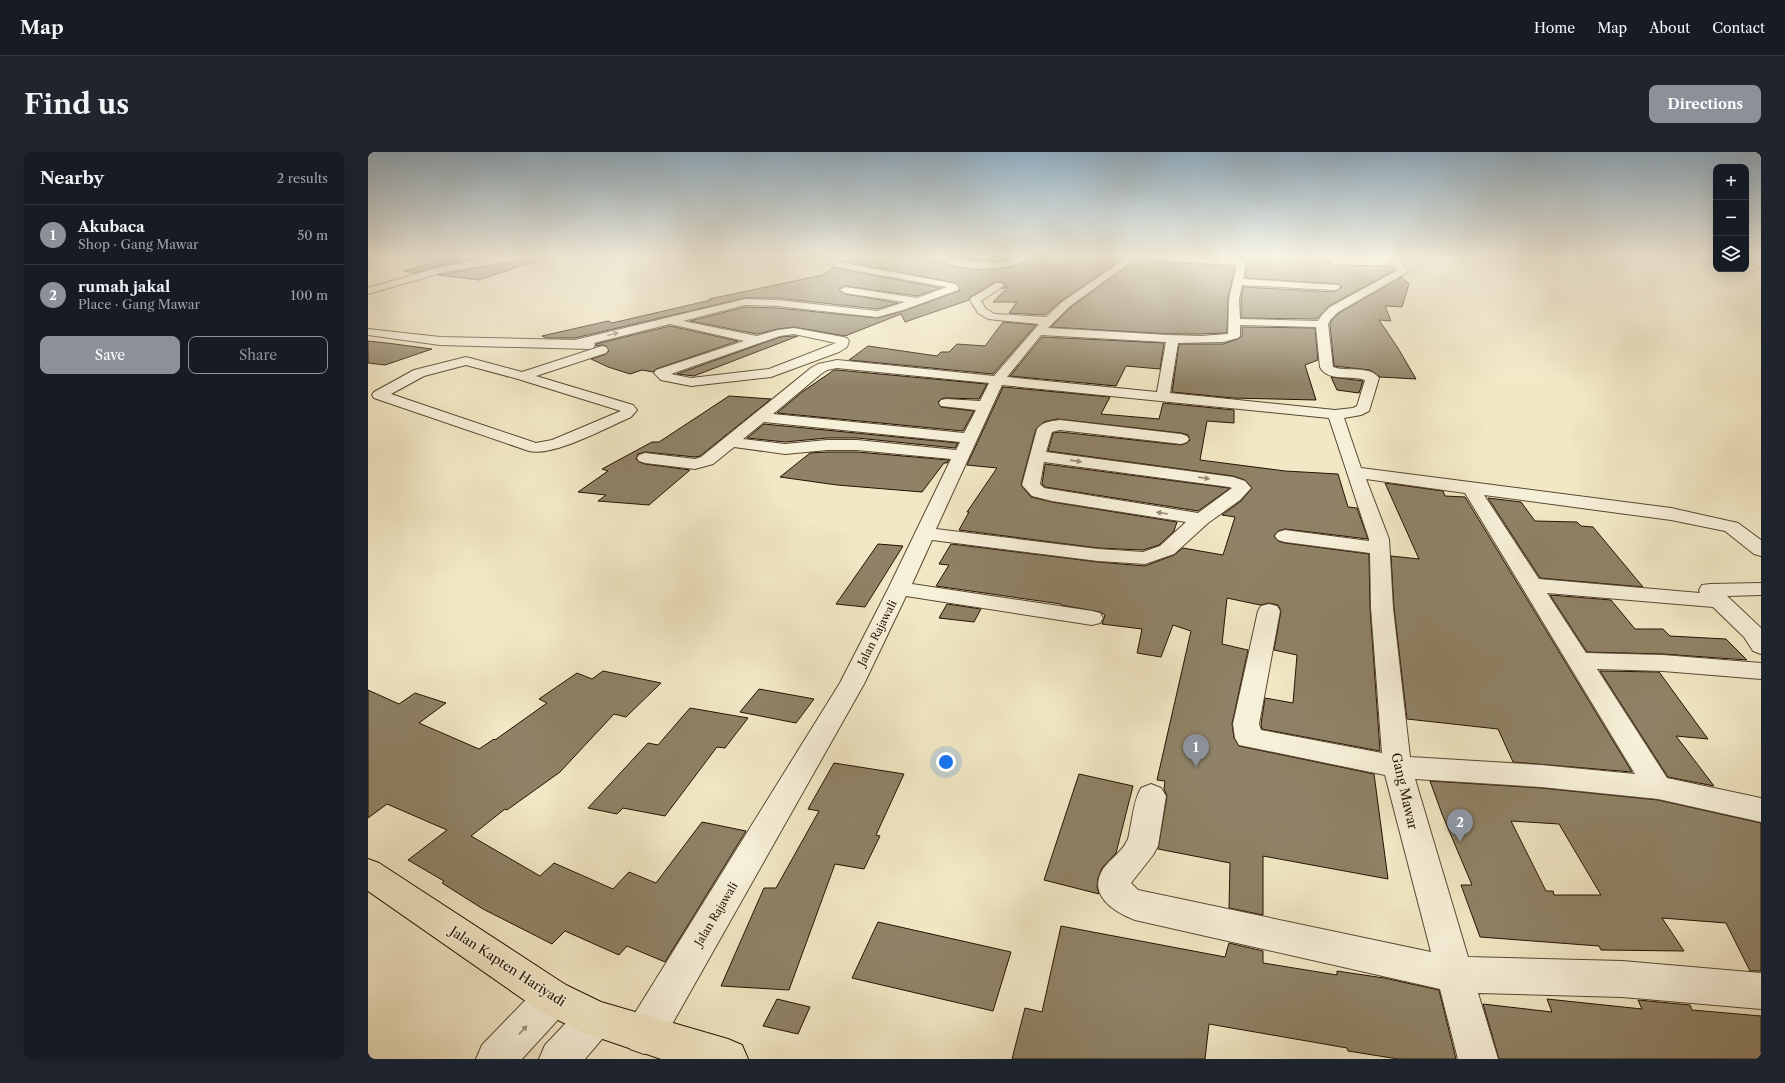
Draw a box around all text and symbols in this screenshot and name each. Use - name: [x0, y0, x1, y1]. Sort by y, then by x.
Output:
- text: Map: [20, 16, 64, 39]
- text: Home: [1534, 19, 1575, 37]
- text: Map: [1597, 19, 1627, 37]
- text: About: [1649, 19, 1690, 37]
- text: Contact: [1712, 19, 1765, 37]
- button: Directions: [1649, 85, 1761, 123]
- text: Find us: [24, 87, 129, 121]
- map controls: [1713, 164, 1749, 272]
- button: +: [1713, 164, 1749, 200]
- text: Nearby: [40, 168, 104, 188]
- text: 2 results: [277, 170, 328, 186]
- button: −: [1713, 200, 1749, 236]
- text: Akubaca: [78, 217, 145, 236]
- text: 1: [50, 227, 56, 243]
- text: 50 m: [297, 227, 328, 243]
- text: Shop · Gang Mawar: [78, 236, 199, 252]
- button: layers: [1713, 236, 1749, 272]
- text: rumah jakal: [78, 277, 170, 296]
- text: 2: [49, 287, 57, 303]
- text: 100 m: [290, 287, 328, 303]
- text: Place · Gang Mawar: [78, 296, 200, 312]
- one-way arrow: [606, 331, 619, 337]
- button: Save: [40, 336, 180, 374]
- button: Share: [188, 336, 328, 374]
- one-way arrow: [1070, 458, 1082, 464]
- one-way arrow: [1198, 475, 1211, 481]
- one-way arrow: [1156, 510, 1168, 516]
- street label: Jalan Rajawali: [853, 597, 900, 670]
- pin: 1: [1183, 734, 1209, 767]
- street label: Gang Mawar: [1388, 751, 1422, 831]
- your location: [936, 752, 956, 772]
- pin: 2: [1447, 809, 1473, 842]
- street label: Jalan Rajawali: [690, 879, 741, 950]
- street label: Jalan Kapten Hariyadi: [445, 921, 569, 1009]
- one-way arrow: [518, 1026, 527, 1035]

